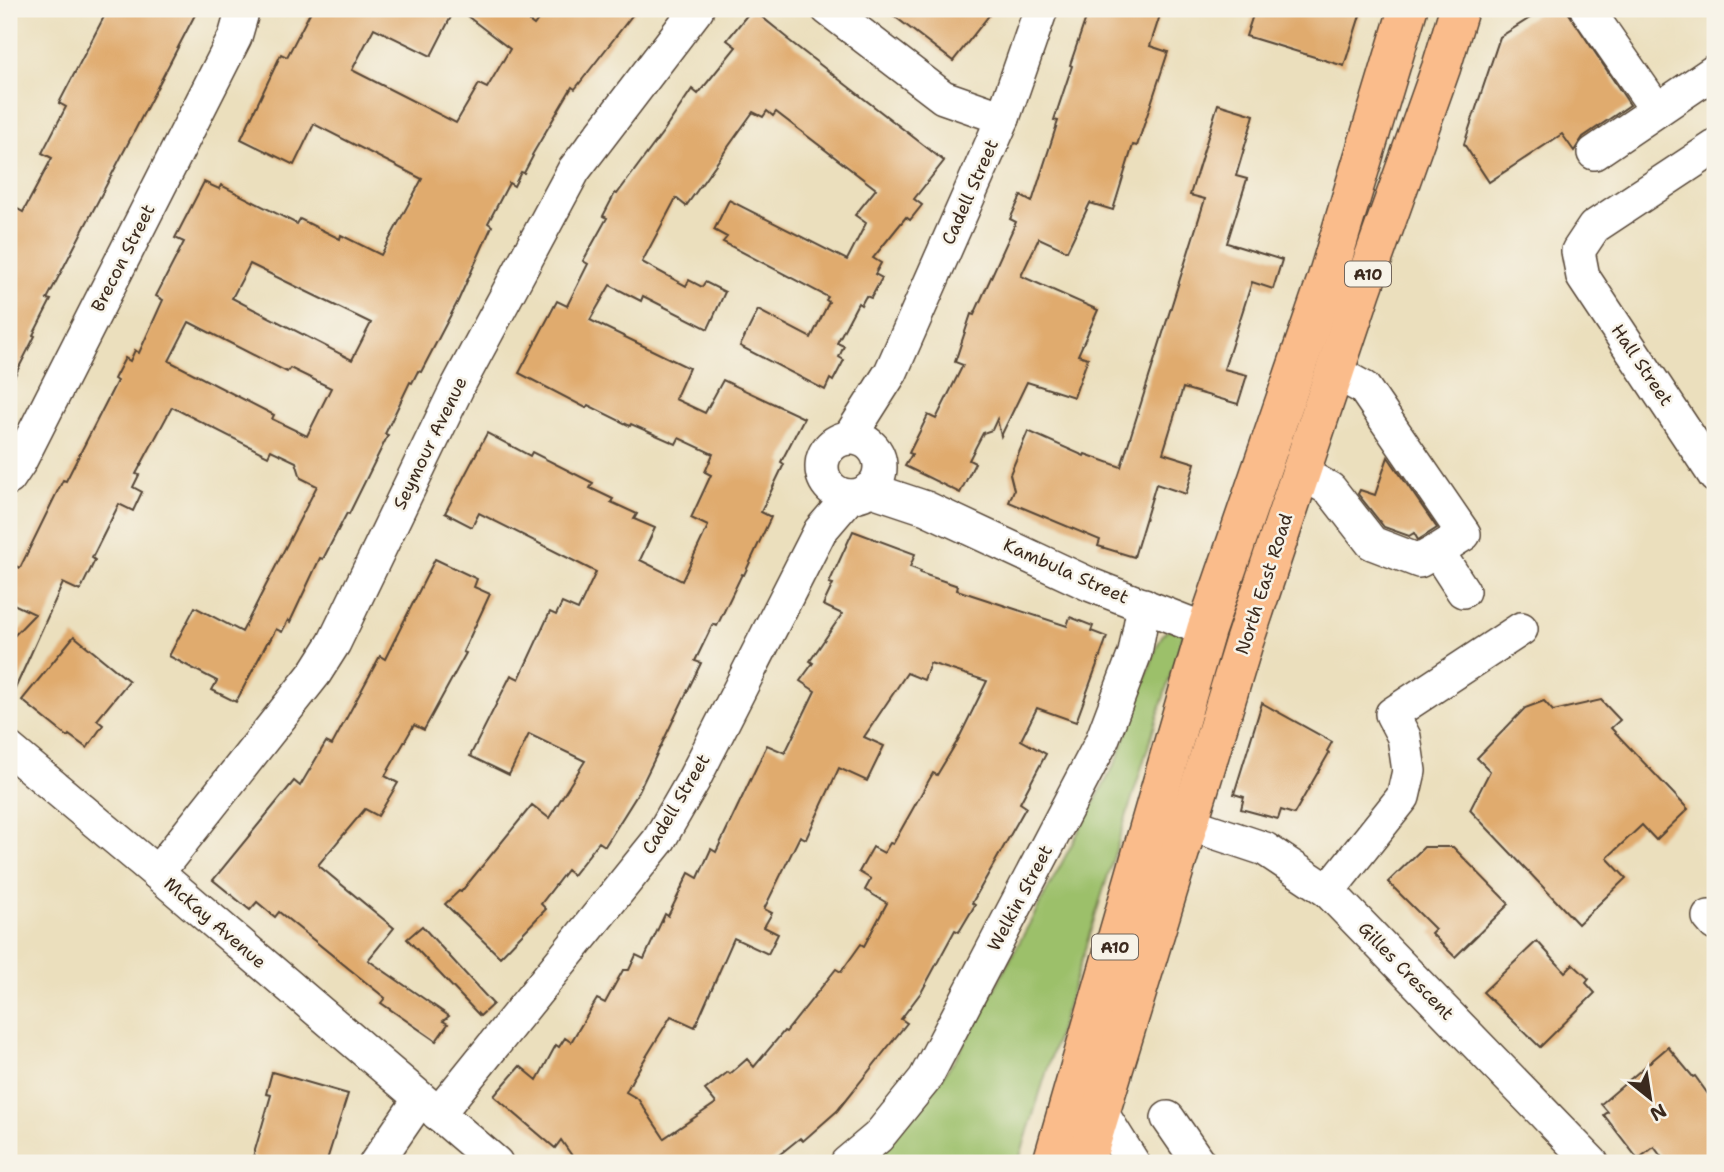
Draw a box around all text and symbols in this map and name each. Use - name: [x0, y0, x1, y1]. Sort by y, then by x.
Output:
- street label: Cadell Street: [936, 135, 1004, 248]
- street label: Brecon Street: [86, 200, 160, 316]
- road number: A10: [1345, 262, 1391, 286]
- street label: Hall Street: [1606, 319, 1678, 411]
- street label: Seymour Avenue: [388, 373, 472, 513]
- street label: North East Road: [1230, 510, 1298, 658]
- street label: Kambula Street: [1000, 533, 1133, 609]
- street label: Cadell Street: [637, 749, 715, 859]
- street label: Welkin Street: [982, 841, 1058, 955]
- street label: McKay Avenue: [159, 872, 271, 974]
- street label: Gilles Crescent: [1353, 917, 1459, 1026]
- road number: A10: [1092, 934, 1138, 959]
- north arrow: [1616, 1064, 1686, 1134]
- text: N: [1645, 1098, 1671, 1127]

